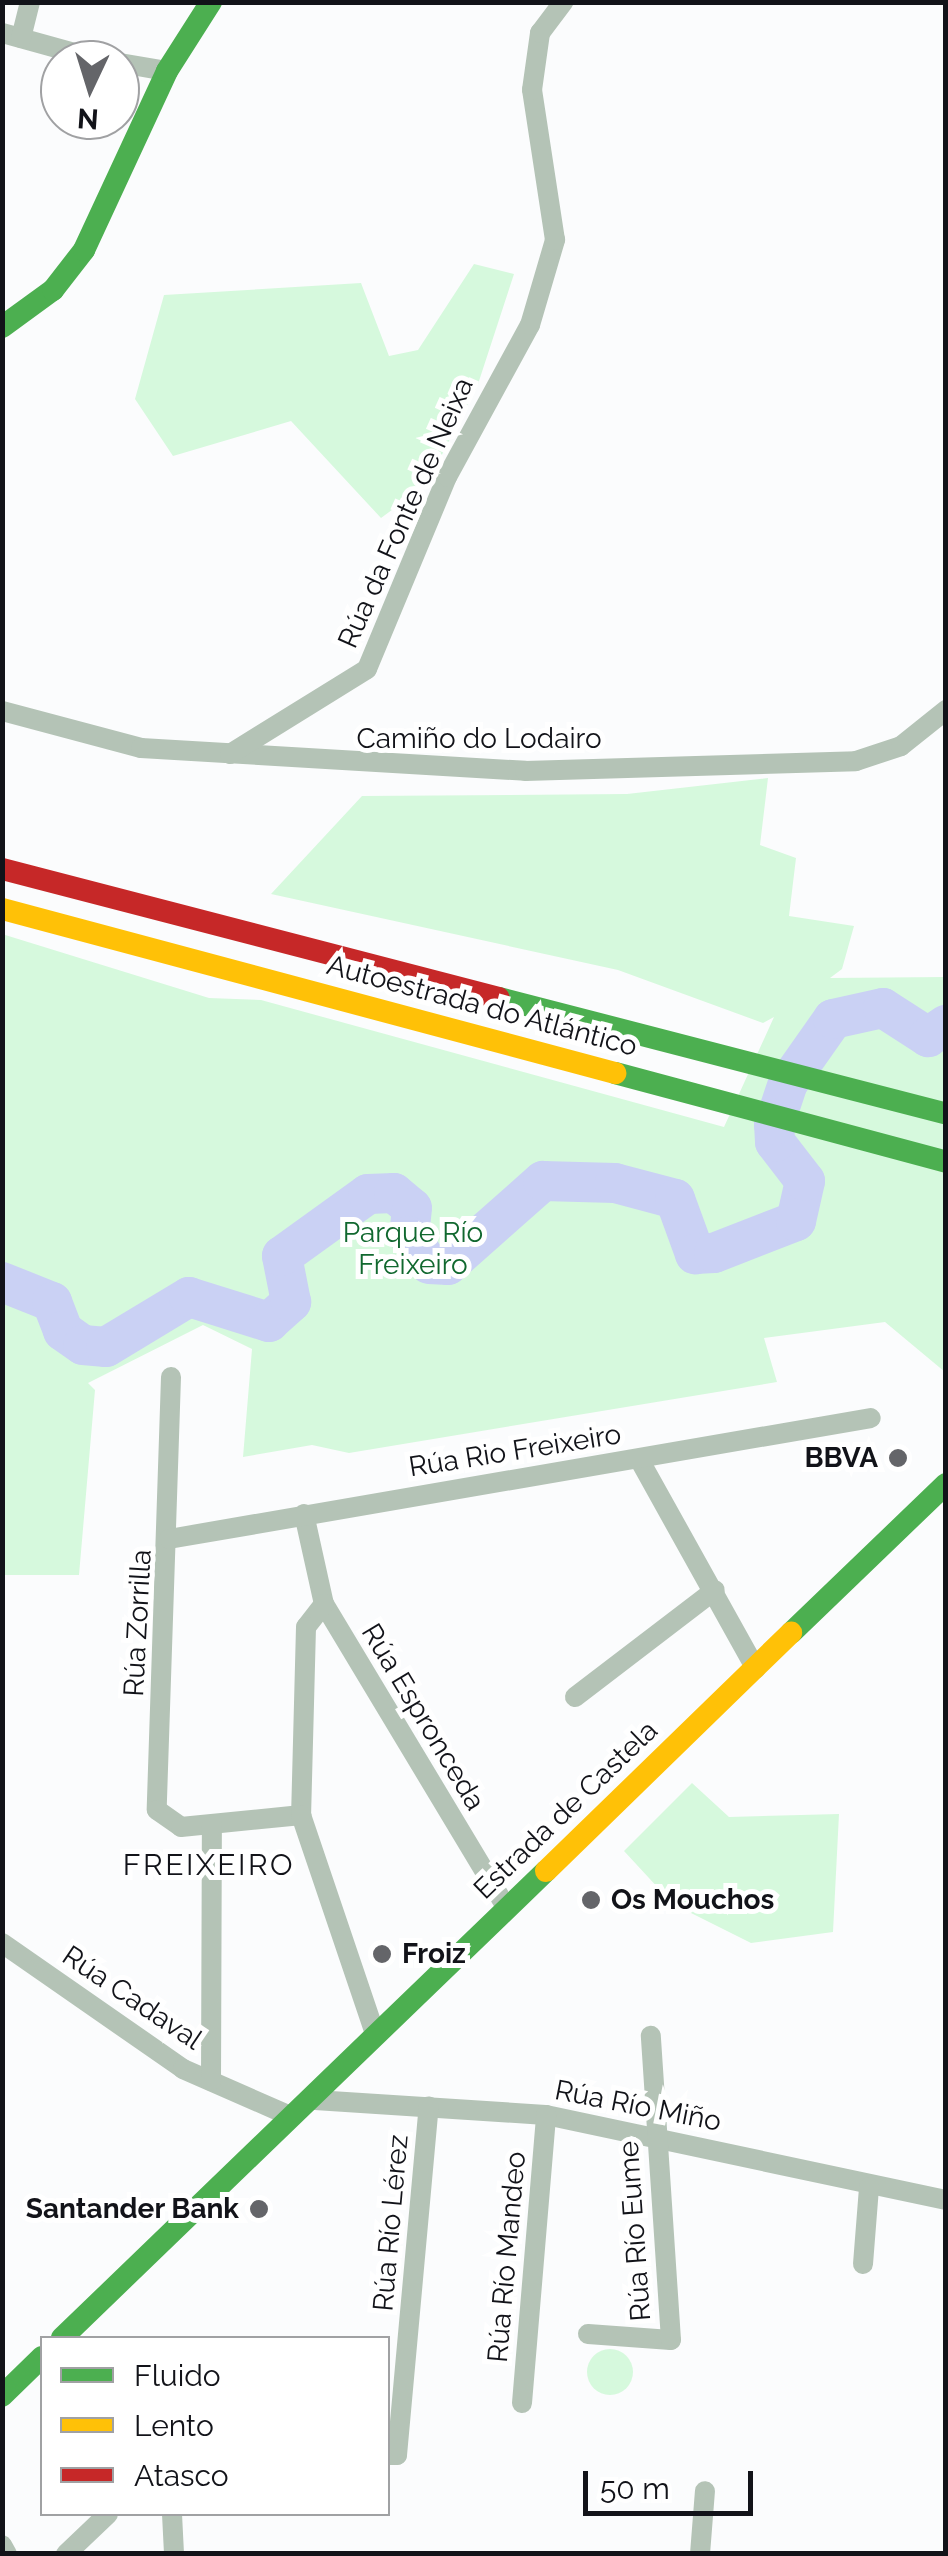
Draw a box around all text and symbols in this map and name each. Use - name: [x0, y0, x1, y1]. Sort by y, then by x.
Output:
- north arrow: [40, 40, 140, 140]
- text: N: [76, 101, 100, 136]
- street label: Rúa da Fonte de Neixa: [331, 373, 481, 653]
- street label: Camiño do Lodairo: [356, 722, 602, 756]
- street label: Autoestrada do Atlántico: [323, 948, 641, 1064]
- park label: Parque Río Freixeiro: [343, 1216, 483, 1282]
- street label: Rúa Rio Freixeiro: [406, 1418, 624, 1484]
- place label: BBVA: [804, 1441, 878, 1475]
- marker: BBVA: [887, 1447, 909, 1469]
- street label: Rúa Zorrilla: [117, 1549, 159, 1697]
- street label: Rúa Espronceda: [354, 1618, 492, 1816]
- street label: Estrada de Castela: [467, 1714, 665, 1906]
- district label: FREIXEIRO: [123, 1847, 295, 1883]
- place label: Os Mouchos: [611, 1883, 774, 1917]
- marker: Os Mouchos: [580, 1889, 602, 1911]
- place label: Froiz: [402, 1937, 466, 1971]
- street label: Rúa Cadaval: [56, 1939, 208, 2057]
- marker: Froiz: [371, 1943, 393, 1965]
- street label: Rúa Río Miño: [552, 2073, 724, 2139]
- street label: Rúa Río Lérez: [367, 2133, 415, 2313]
- street label: Rúa Río Eume: [612, 2140, 658, 2322]
- street label: Rúa Río Mandeo: [481, 2150, 533, 2364]
- place label: Santander Bank: [25, 2192, 239, 2226]
- marker: Santander Bank: [248, 2198, 270, 2220]
- legend: [40, 2336, 390, 2516]
- text: Fluido: [134, 2358, 221, 2393]
- text: Lento: [134, 2408, 214, 2443]
- scale bar: [588, 2451, 758, 2513]
- text: Atasco: [134, 2458, 229, 2493]
- text: 50 m: [600, 2471, 670, 2506]

